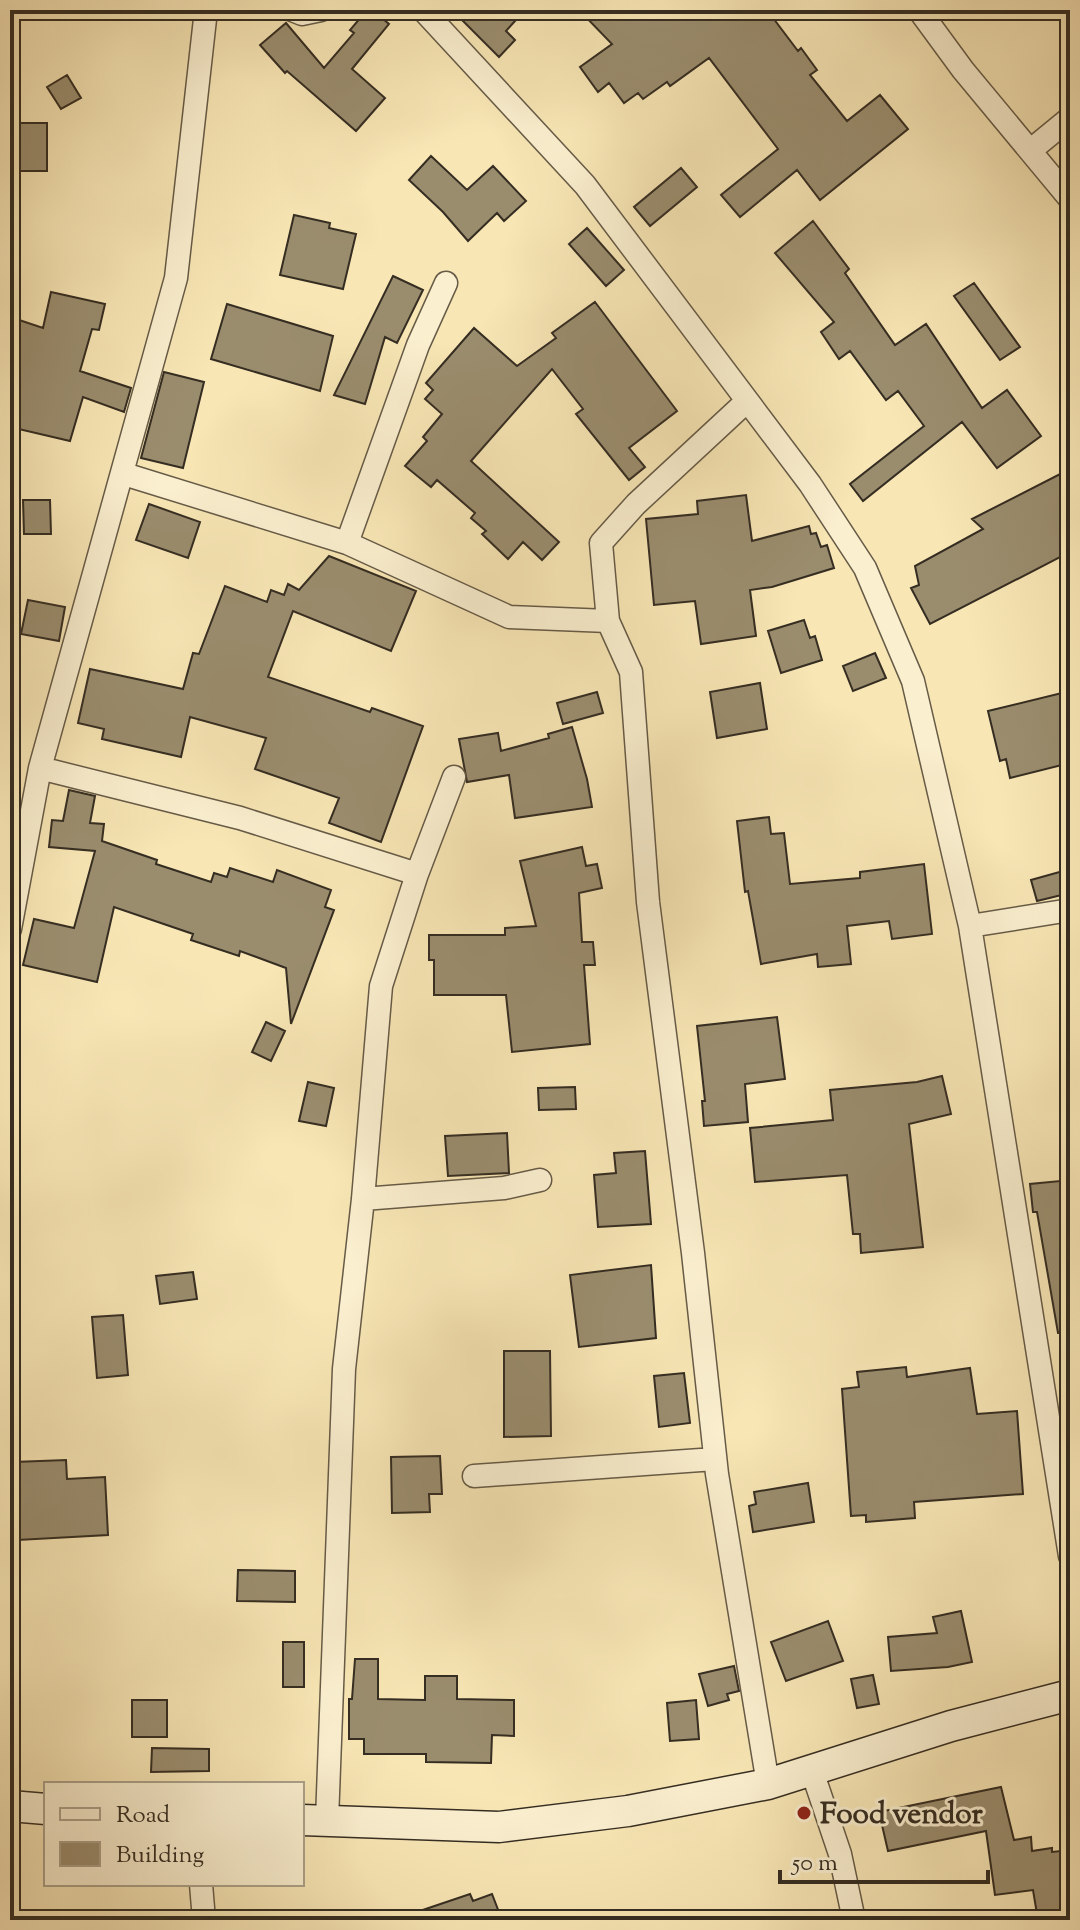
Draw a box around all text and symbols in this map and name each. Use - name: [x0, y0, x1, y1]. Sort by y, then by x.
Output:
- legend: [44, 1782, 304, 1886]
- place label: Food vendor: [820, 1794, 984, 1837]
- text: Road: [116, 1799, 170, 1833]
- marker: Food vendor: [795, 1804, 813, 1822]
- scale bar: [780, 1834, 988, 1884]
- text: Building: [116, 1839, 205, 1873]
- text: 50 m: [790, 1847, 838, 1881]

